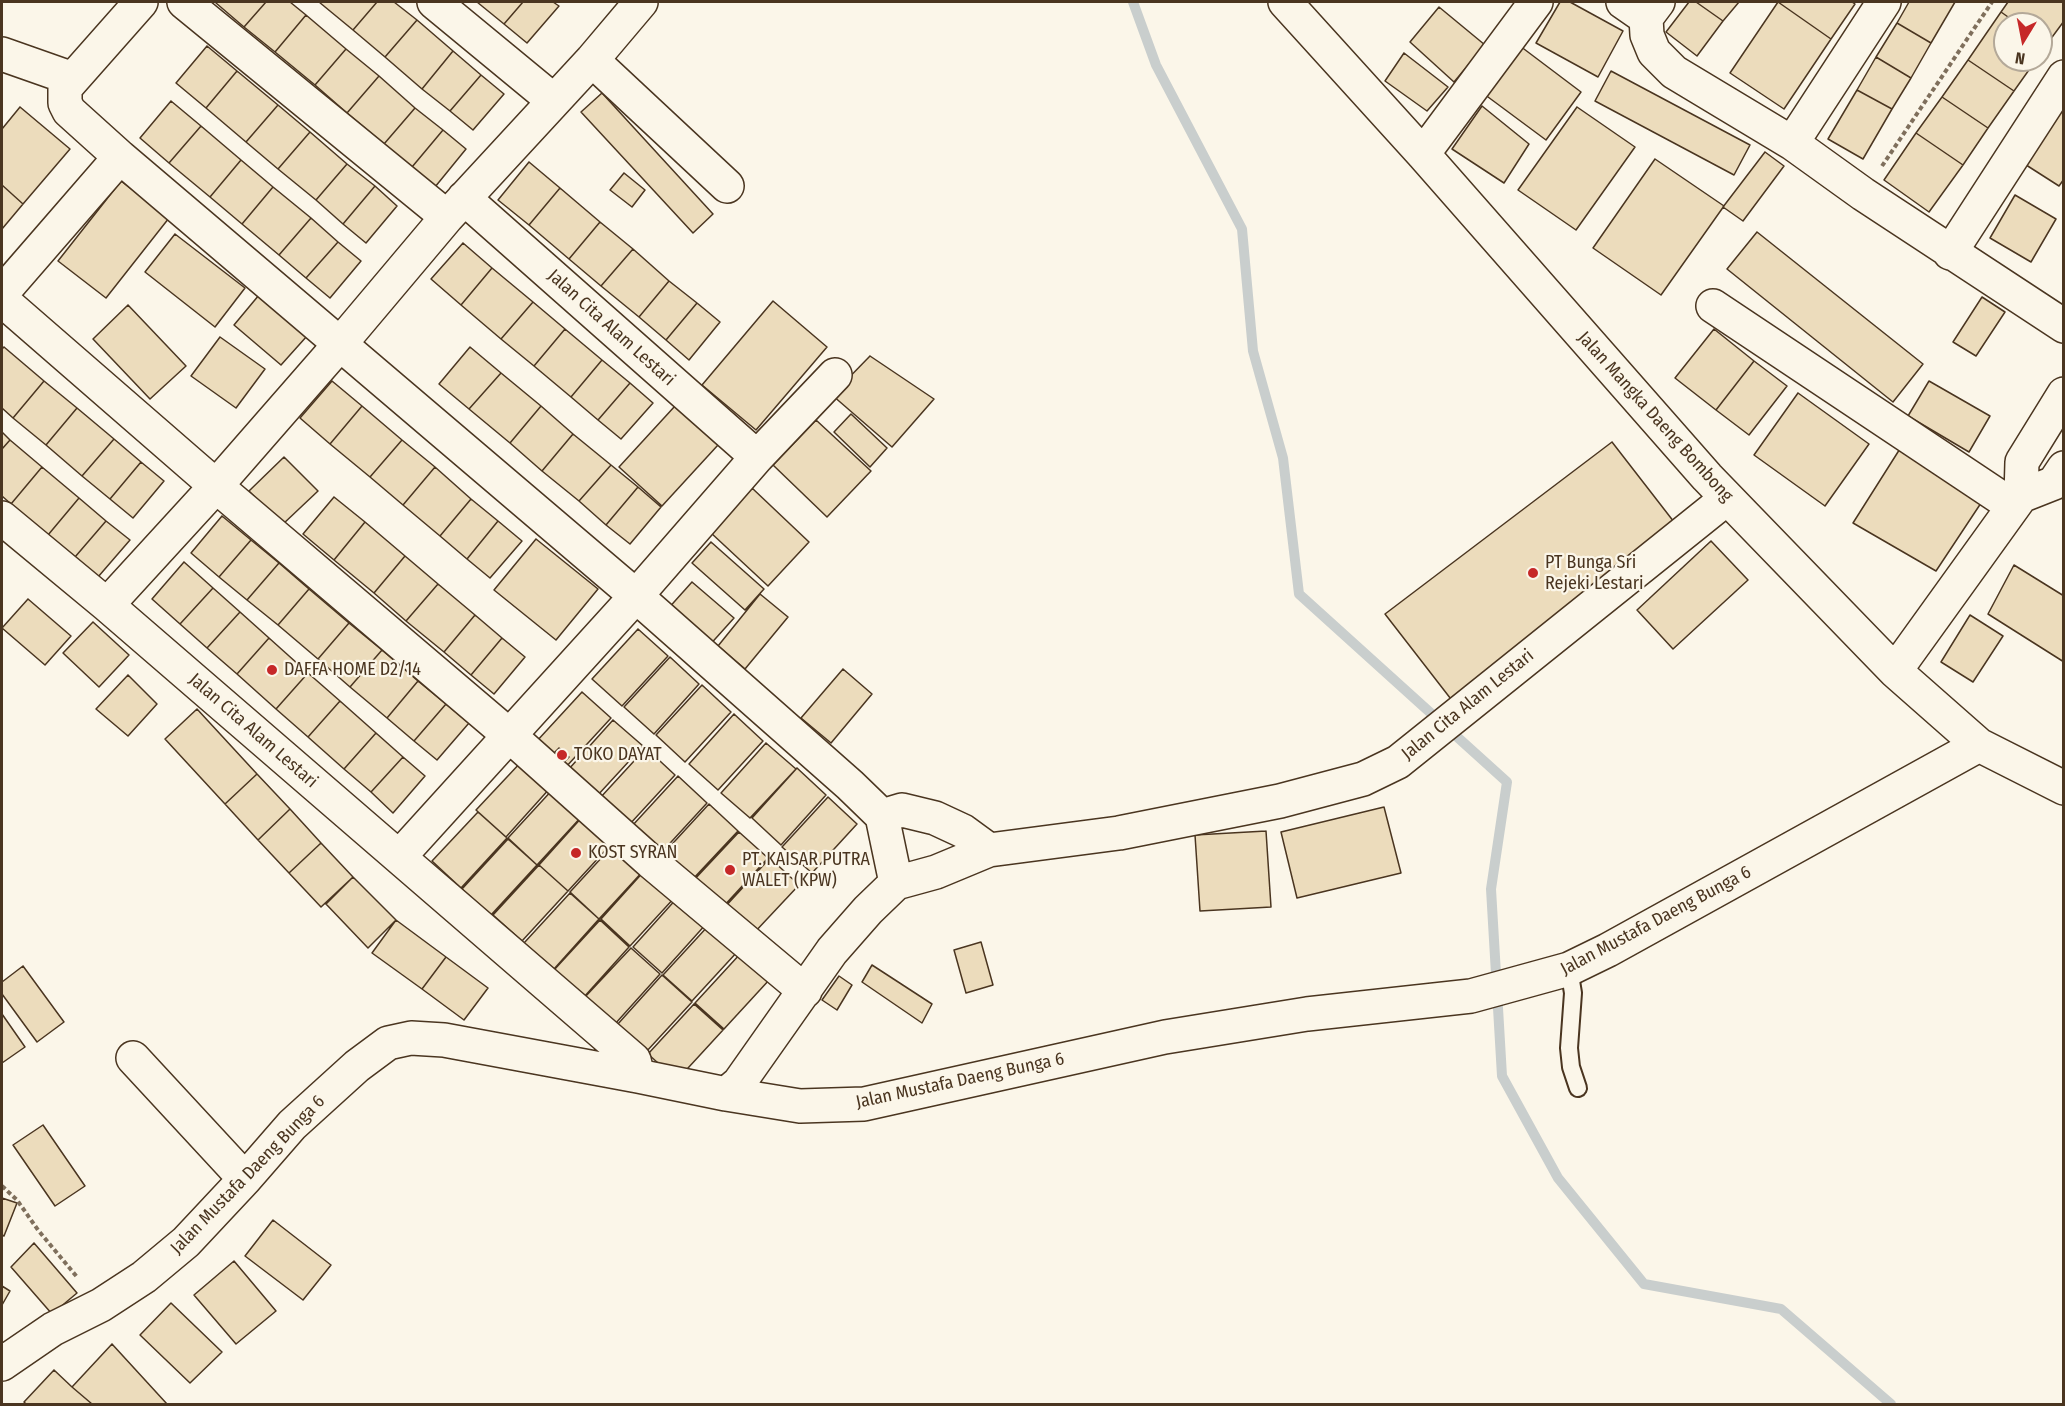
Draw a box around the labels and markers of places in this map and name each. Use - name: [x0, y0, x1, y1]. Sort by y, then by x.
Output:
- place label: PT Bunga Sri Rejeki Lestari: [1545, 552, 1644, 594]
- marker: PT Bunga Sri Rejeki Lestari: [1526, 566, 1540, 580]
- place label: DAFFA HOME D2/14: [284, 659, 421, 681]
- marker: DAFFA HOME D2/14: [265, 663, 279, 677]
- place label: TOKO DAYAT: [574, 744, 662, 766]
- marker: TOKO DAYAT: [555, 748, 569, 762]
- place label: KOST SYRAN: [588, 842, 677, 864]
- marker: KOST SYRAN: [569, 846, 583, 860]
- place label: PT. KAISAR PUTRA WALET (KPW): [742, 849, 870, 892]
- marker: PT. KAISAR PUTRA WALET (KPW): [723, 863, 737, 877]

